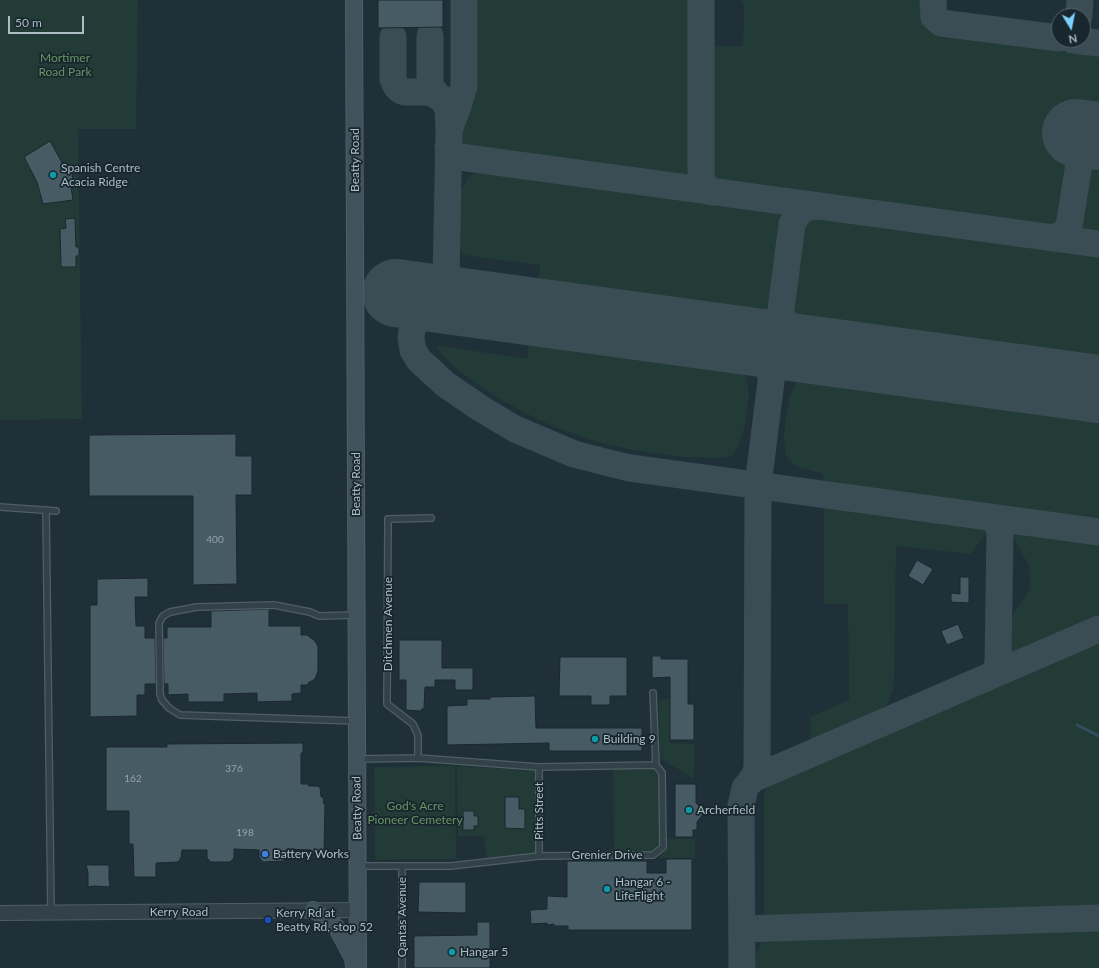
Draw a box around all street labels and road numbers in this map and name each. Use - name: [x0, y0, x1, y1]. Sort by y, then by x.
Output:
- street label: Beatty Road: [348, 128, 362, 192]
- street label: Beatty Road: [349, 452, 363, 516]
- street label: Ditchmen Avenue: [381, 577, 395, 671]
- street label: Beatty Road: [349, 776, 365, 840]
- street label: Pitts Street: [532, 782, 546, 840]
- street label: Grenier Drive: [571, 848, 643, 862]
- street label: Qantas Avenue: [395, 877, 409, 957]
- street label: Kerry Road: [150, 905, 208, 919]

